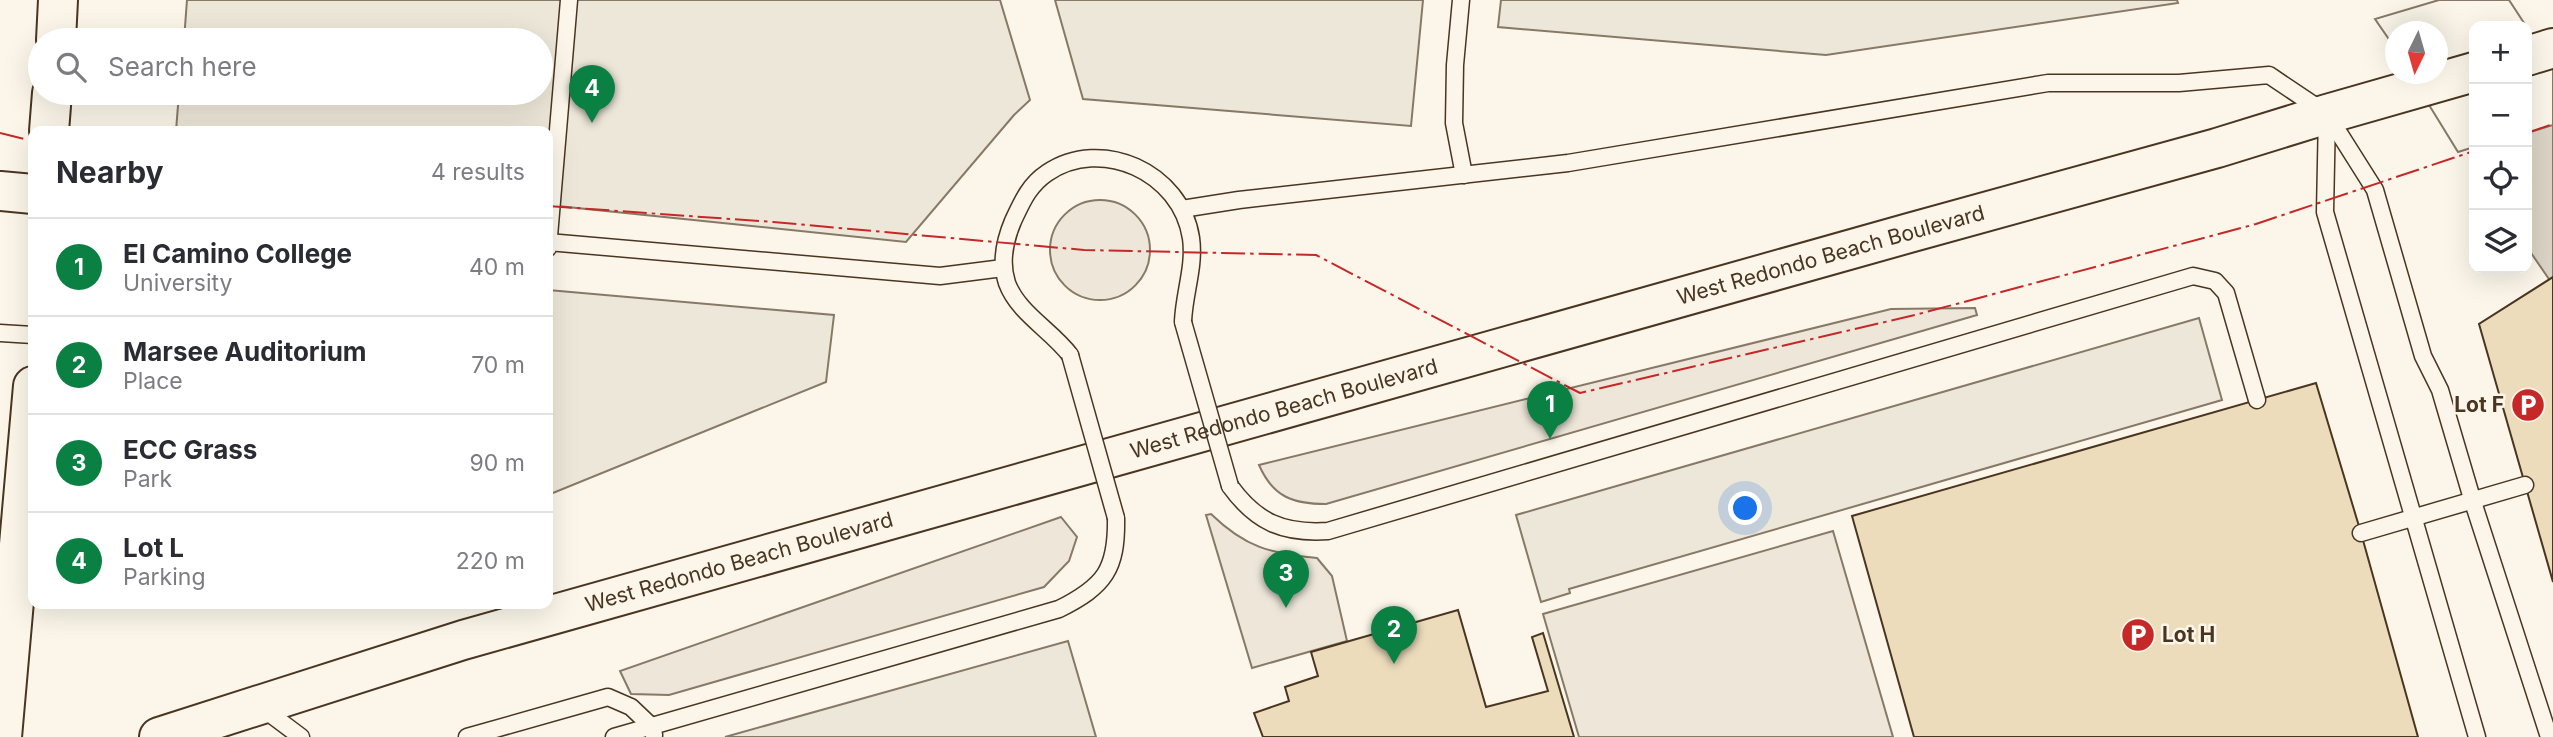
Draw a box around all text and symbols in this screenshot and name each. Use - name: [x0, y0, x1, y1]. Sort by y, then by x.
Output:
- north arrow: [2385, 21, 2448, 84]
- map controls: [2469, 21, 2532, 273]
- button: +: [2469, 21, 2532, 84]
- search box: [28, 28, 553, 105]
- icon: search: [52, 48, 90, 86]
- text: Search here: [108, 51, 257, 82]
- pin: 4: [569, 65, 615, 123]
- button: −: [2469, 84, 2532, 147]
- button: locate: [2469, 147, 2532, 210]
- text: Nearby: [56, 154, 164, 190]
- text: 4 results: [431, 158, 525, 186]
- street label: West Redondo Beach Boulevard: [1674, 200, 1987, 310]
- button: layers: [2469, 210, 2532, 273]
- text: El Camino College: [123, 238, 352, 269]
- text: 1: [74, 253, 84, 281]
- text: 40 m: [469, 253, 525, 281]
- text: University: [123, 269, 232, 297]
- text: Marsee Auditorium: [123, 336, 367, 367]
- text: 2: [72, 351, 86, 379]
- text: 70 m: [471, 351, 525, 379]
- street label: West Redondo Beach Boulevard: [1127, 353, 1441, 464]
- text: Place: [123, 367, 183, 395]
- pin: 1: [1527, 381, 1573, 439]
- parking icon: Lot F: [2509, 386, 2547, 424]
- place label: Lot F: [2454, 392, 2504, 417]
- text: ECC Grass: [123, 434, 257, 465]
- text: 3: [72, 449, 86, 477]
- text: 90 m: [470, 449, 525, 477]
- text: Park: [123, 465, 172, 493]
- your location: [1728, 491, 1762, 525]
- street label: West Redondo Beach Boulevard: [582, 507, 896, 617]
- text: Lot L: [123, 532, 184, 563]
- text: 4: [71, 547, 87, 575]
- text: 220 m: [456, 547, 525, 575]
- pin: 3: [1263, 550, 1309, 608]
- text: Parking: [123, 563, 206, 591]
- pin: 2: [1371, 606, 1417, 664]
- parking icon: Lot H: [2119, 616, 2157, 654]
- place label: Lot H: [2162, 622, 2215, 647]

